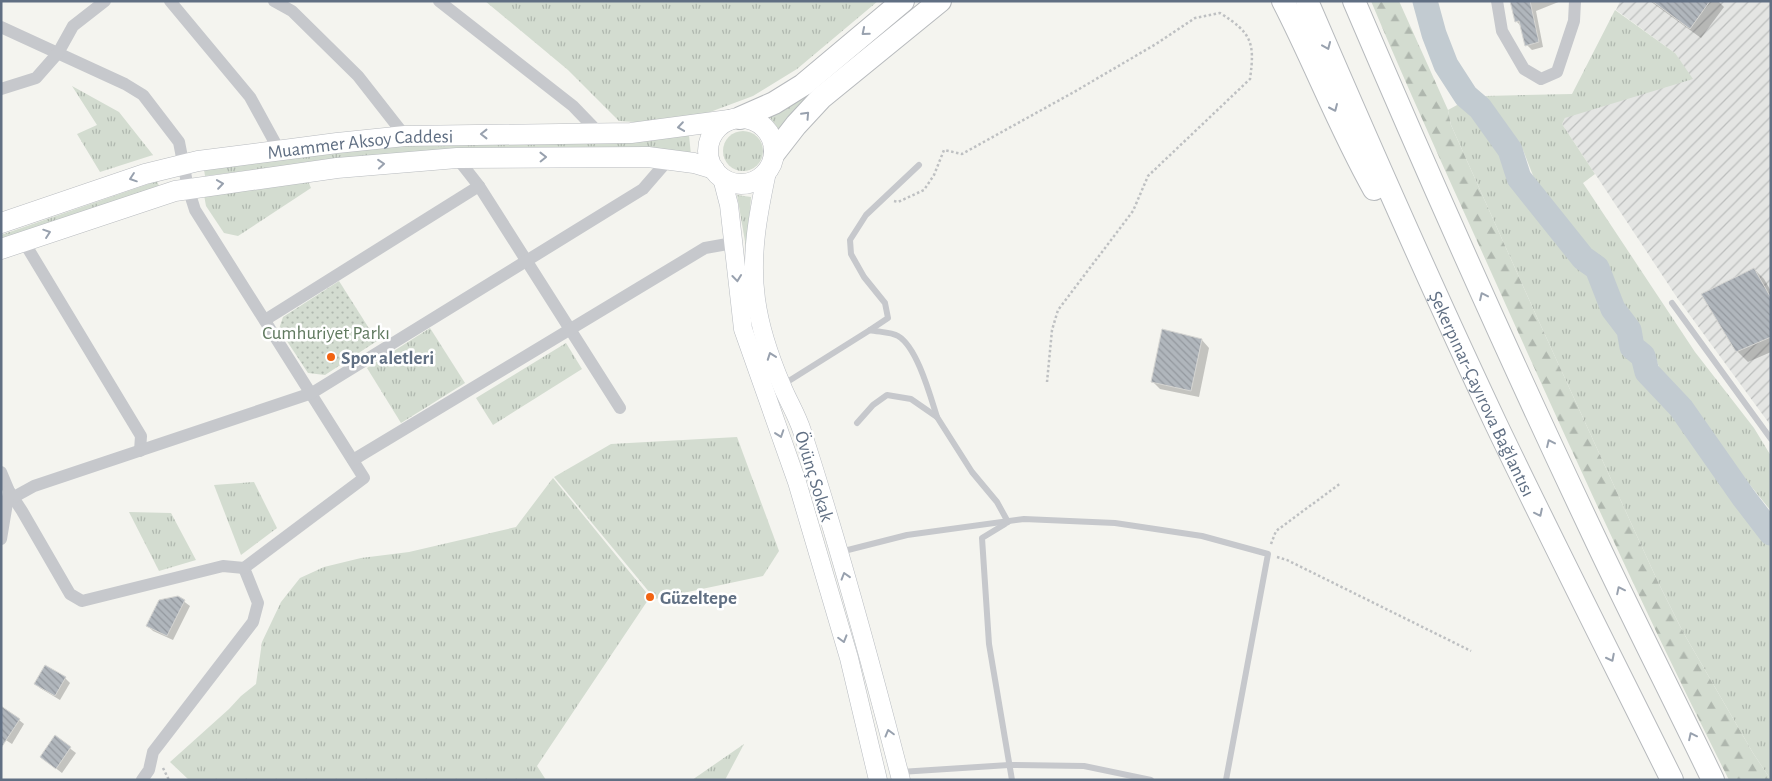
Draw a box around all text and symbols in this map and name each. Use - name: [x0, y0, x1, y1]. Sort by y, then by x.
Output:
- one-way arrow: [862, 27, 871, 35]
- one-way arrow: [1320, 41, 1331, 50]
- one-way arrow: [1328, 103, 1339, 112]
- one-way arrow: [800, 111, 809, 120]
- one-way arrow: [676, 121, 684, 132]
- street label: Muammer Aksoy Caddesi: [266, 127, 453, 163]
- one-way arrow: [479, 129, 487, 139]
- one-way arrow: [540, 152, 547, 162]
- one-way arrow: [377, 159, 385, 170]
- one-way arrow: [129, 173, 137, 183]
- one-way arrow: [215, 179, 224, 189]
- one-way arrow: [43, 229, 51, 239]
- one-way arrow: [731, 274, 742, 282]
- street label: Şekerpınar-Çayırova Bağlantısı: [1425, 289, 1538, 500]
- one-way arrow: [1478, 292, 1489, 301]
- park label: Cumhuriyet Parkı: [262, 324, 390, 343]
- place label: Spor aletleri: [341, 349, 434, 368]
- marker: Spor aletleri: [325, 351, 337, 363]
- one-way arrow: [767, 352, 777, 361]
- one-way arrow: [774, 429, 784, 437]
- street label: Övünç Sokak: [791, 429, 837, 524]
- one-way arrow: [1546, 439, 1557, 448]
- one-way arrow: [1533, 507, 1543, 516]
- one-way arrow: [841, 572, 851, 581]
- one-way arrow: [1616, 586, 1626, 595]
- place label: Güzeltepe: [660, 589, 737, 608]
- marker: Güzeltepe: [644, 591, 656, 603]
- one-way arrow: [838, 634, 848, 643]
- one-way arrow: [1605, 653, 1615, 662]
- one-way arrow: [884, 728, 895, 737]
- one-way arrow: [1688, 732, 1698, 741]

